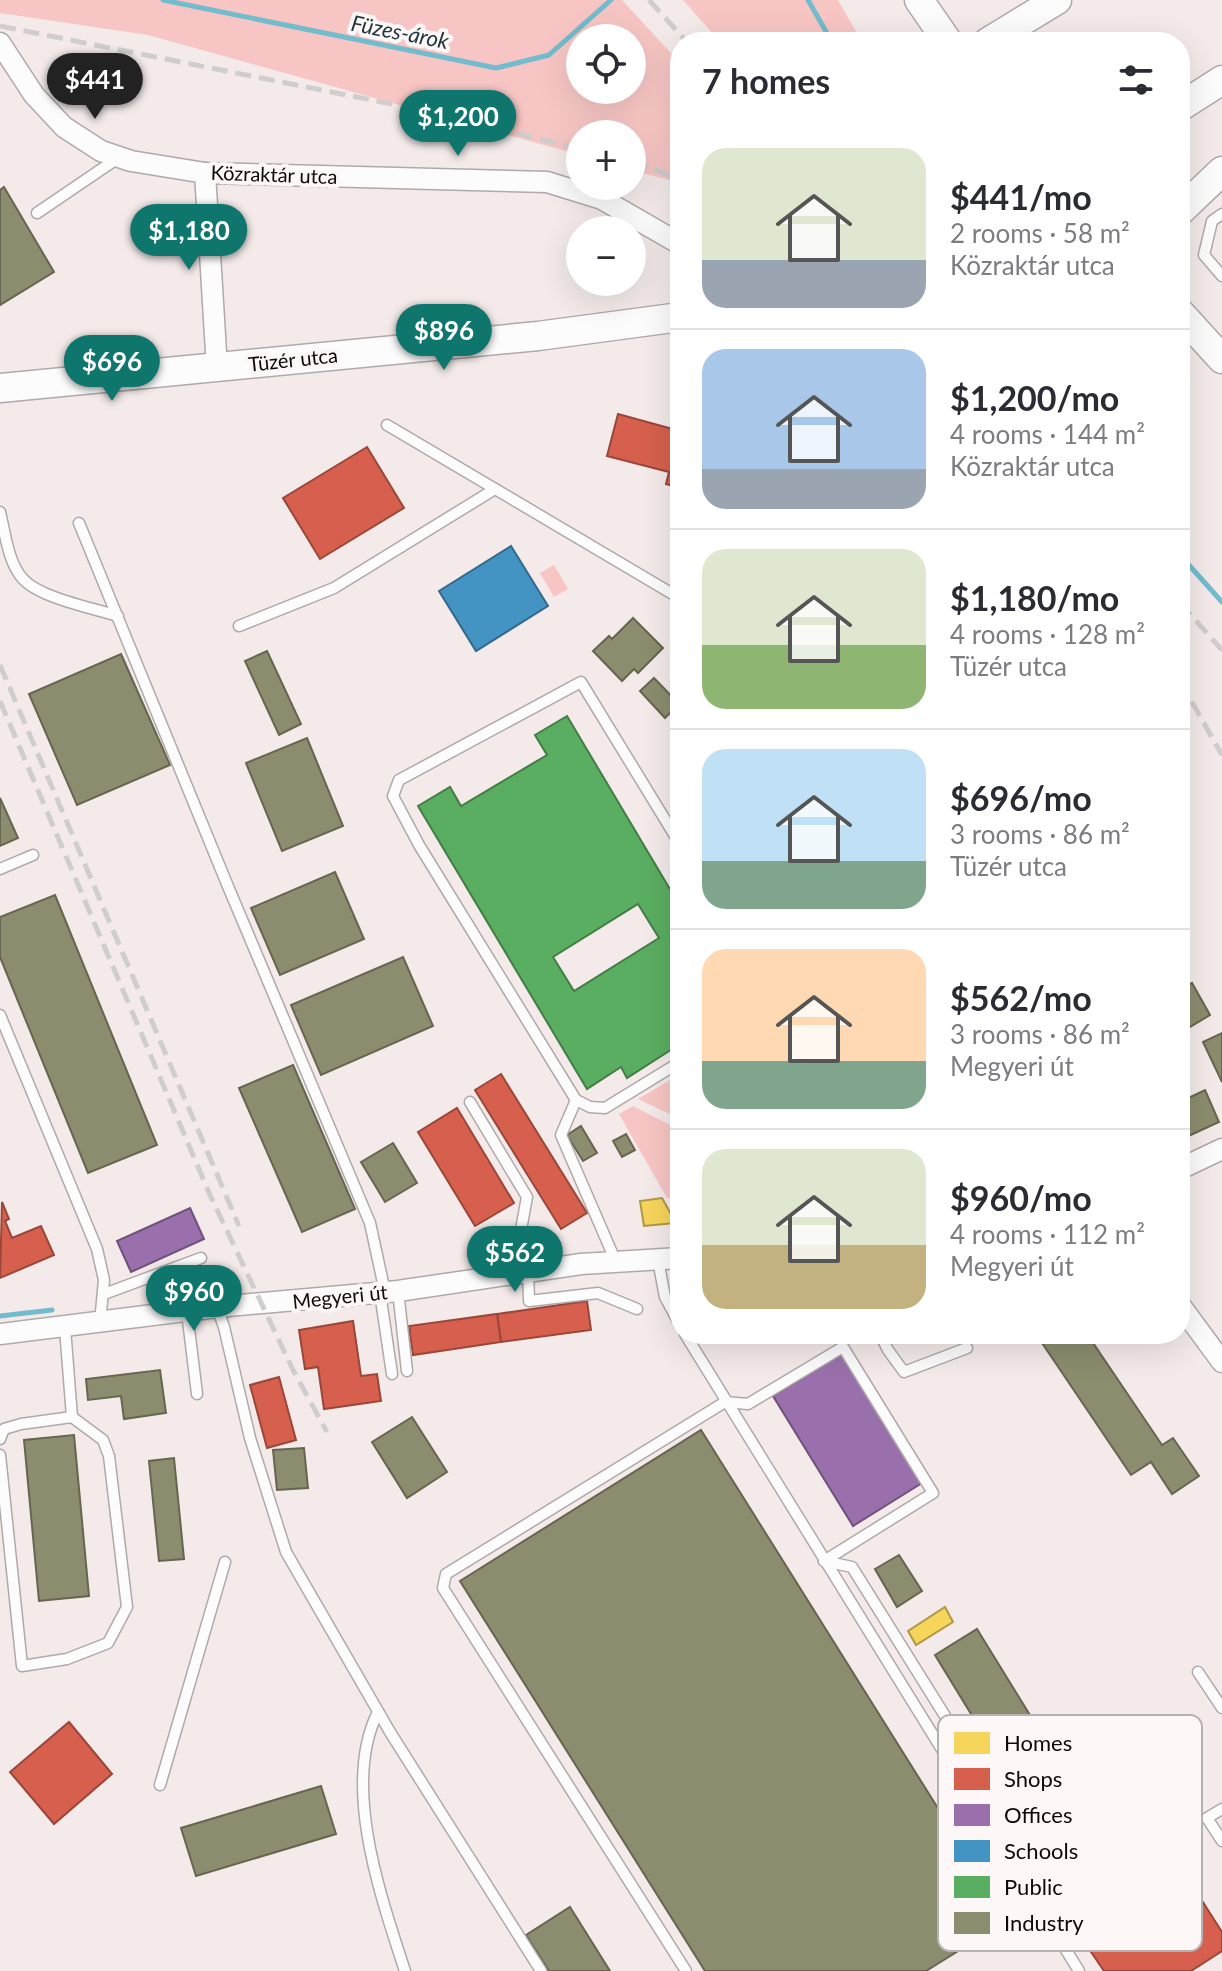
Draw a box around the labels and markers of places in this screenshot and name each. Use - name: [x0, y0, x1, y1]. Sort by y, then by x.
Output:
- pin: $441: [48, 53, 142, 121]
- pin: $1,200: [393, 90, 523, 158]
- pin: $1,180: [124, 204, 254, 272]
- pin: $896: [397, 304, 491, 372]
- pin: $696: [65, 335, 159, 403]
- pin: $562: [468, 1226, 562, 1294]
- pin: $960: [147, 1265, 241, 1333]

